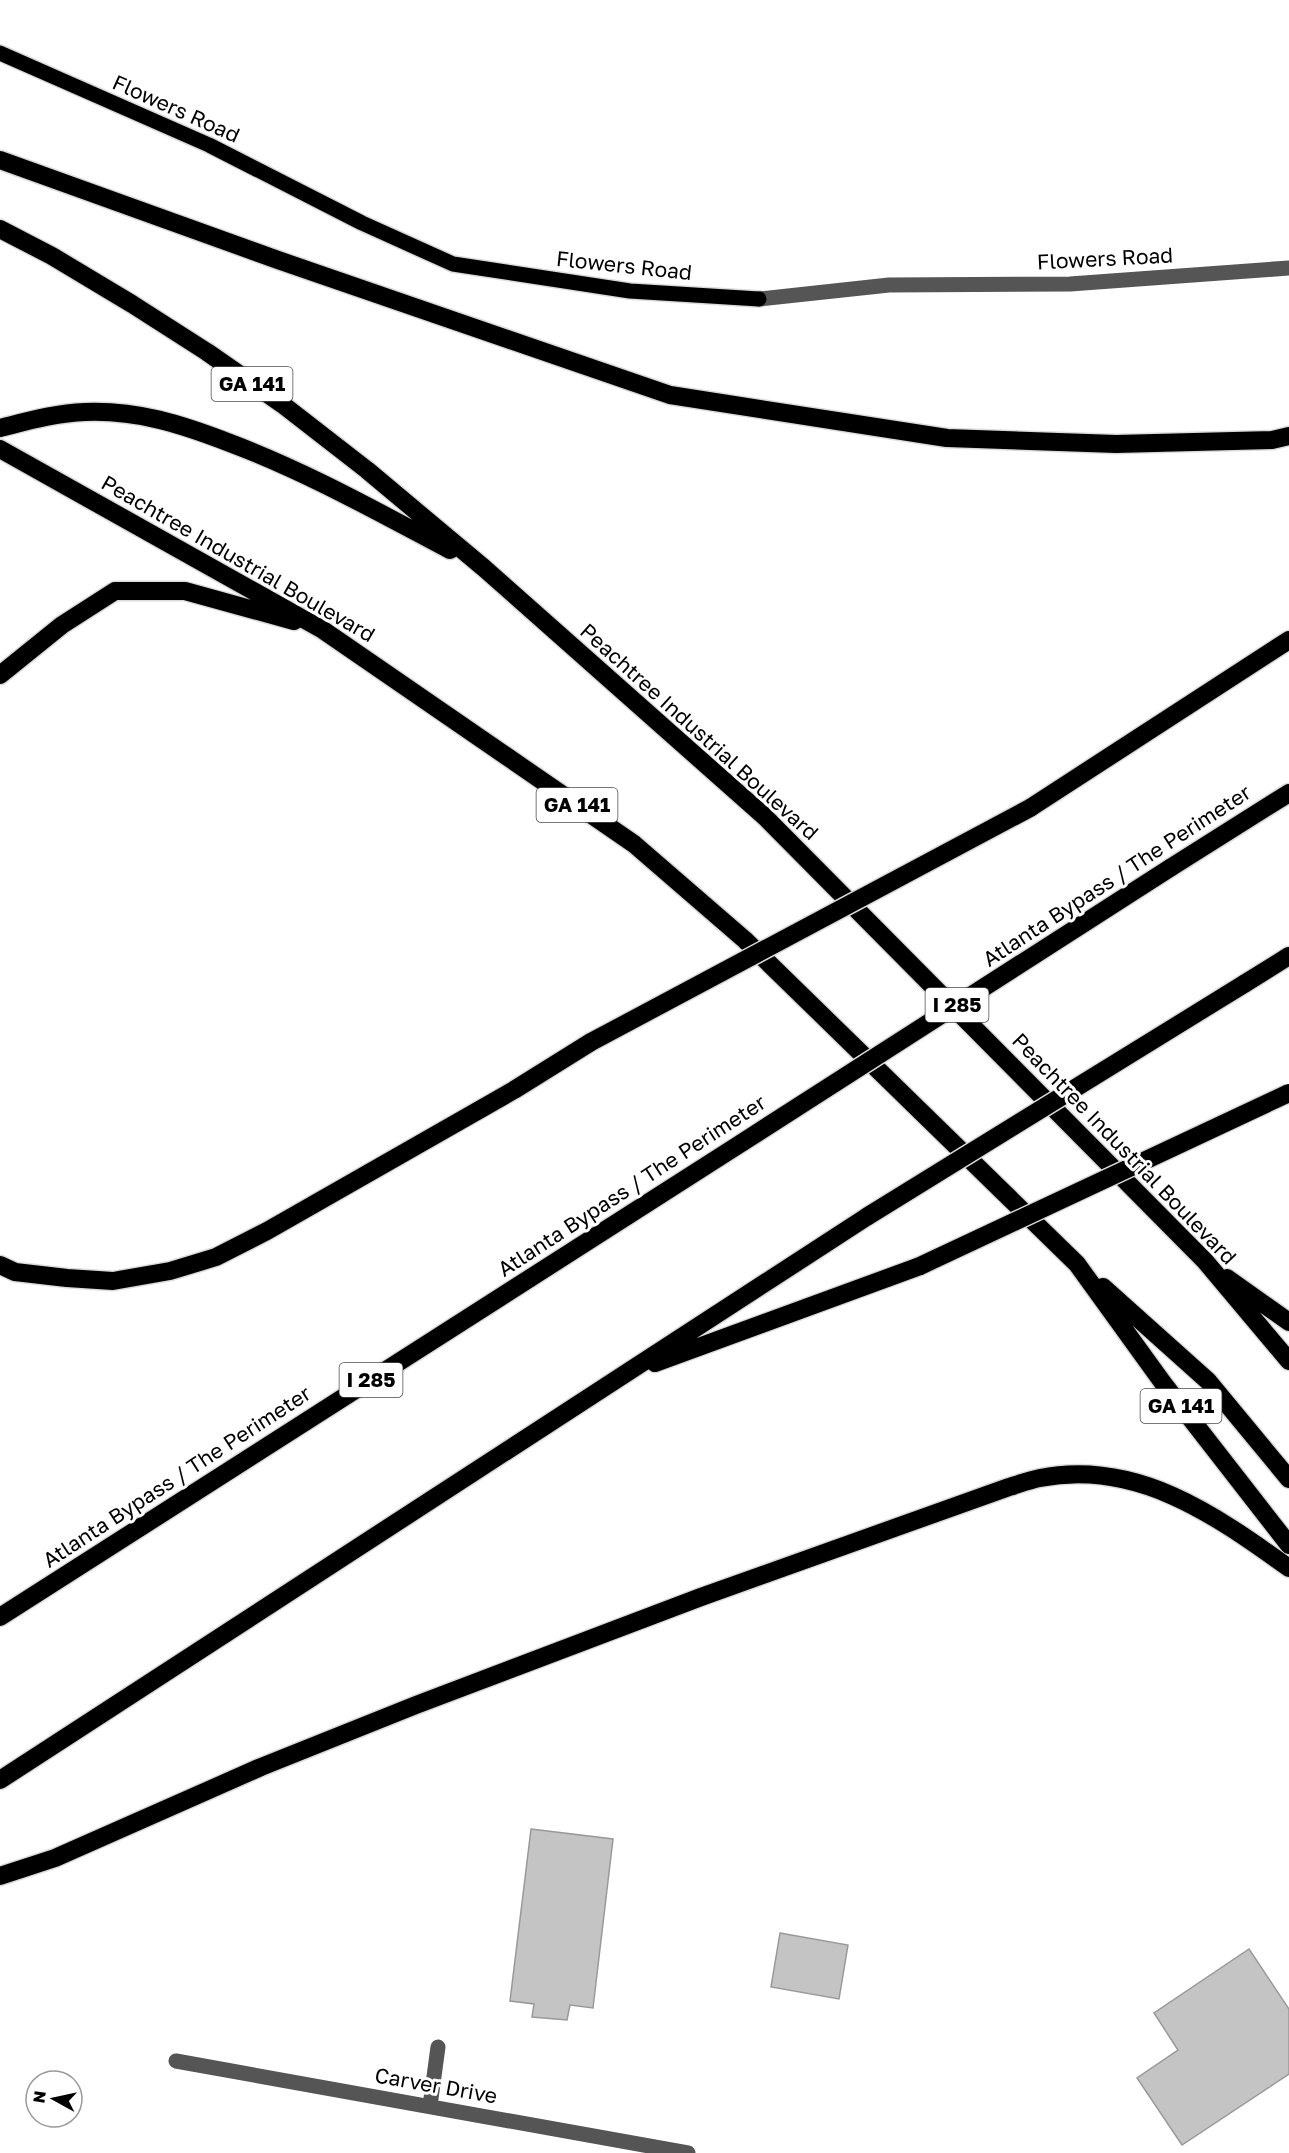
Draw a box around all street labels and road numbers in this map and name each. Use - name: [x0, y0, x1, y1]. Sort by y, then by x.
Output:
- street label: Flowers Road: [109, 68, 244, 148]
- street label: Flowers Road: [1036, 241, 1174, 275]
- street label: Flowers Road: [555, 245, 693, 285]
- road number: GA 141: [212, 367, 292, 401]
- street label: Peachtree Industrial Boulevard: [97, 469, 380, 647]
- street label: Peachtree Industrial Boulevard: [575, 617, 824, 845]
- street label: Atlanta Bypass / The Perimeter: [978, 779, 1255, 972]
- road number: GA 141: [536, 788, 618, 822]
- road number: I 285: [926, 988, 988, 1022]
- street label: Peachtree Industrial Boulevard: [1007, 1027, 1242, 1269]
- street label: Atlanta Bypass / The Perimeter: [493, 1089, 770, 1282]
- road number: I 285: [340, 1363, 403, 1397]
- street label: Atlanta Bypass / The Perimeter: [38, 1380, 315, 1573]
- road number: GA 141: [1140, 1389, 1222, 1423]
- street label: Carver Drive: [373, 2061, 499, 2109]

